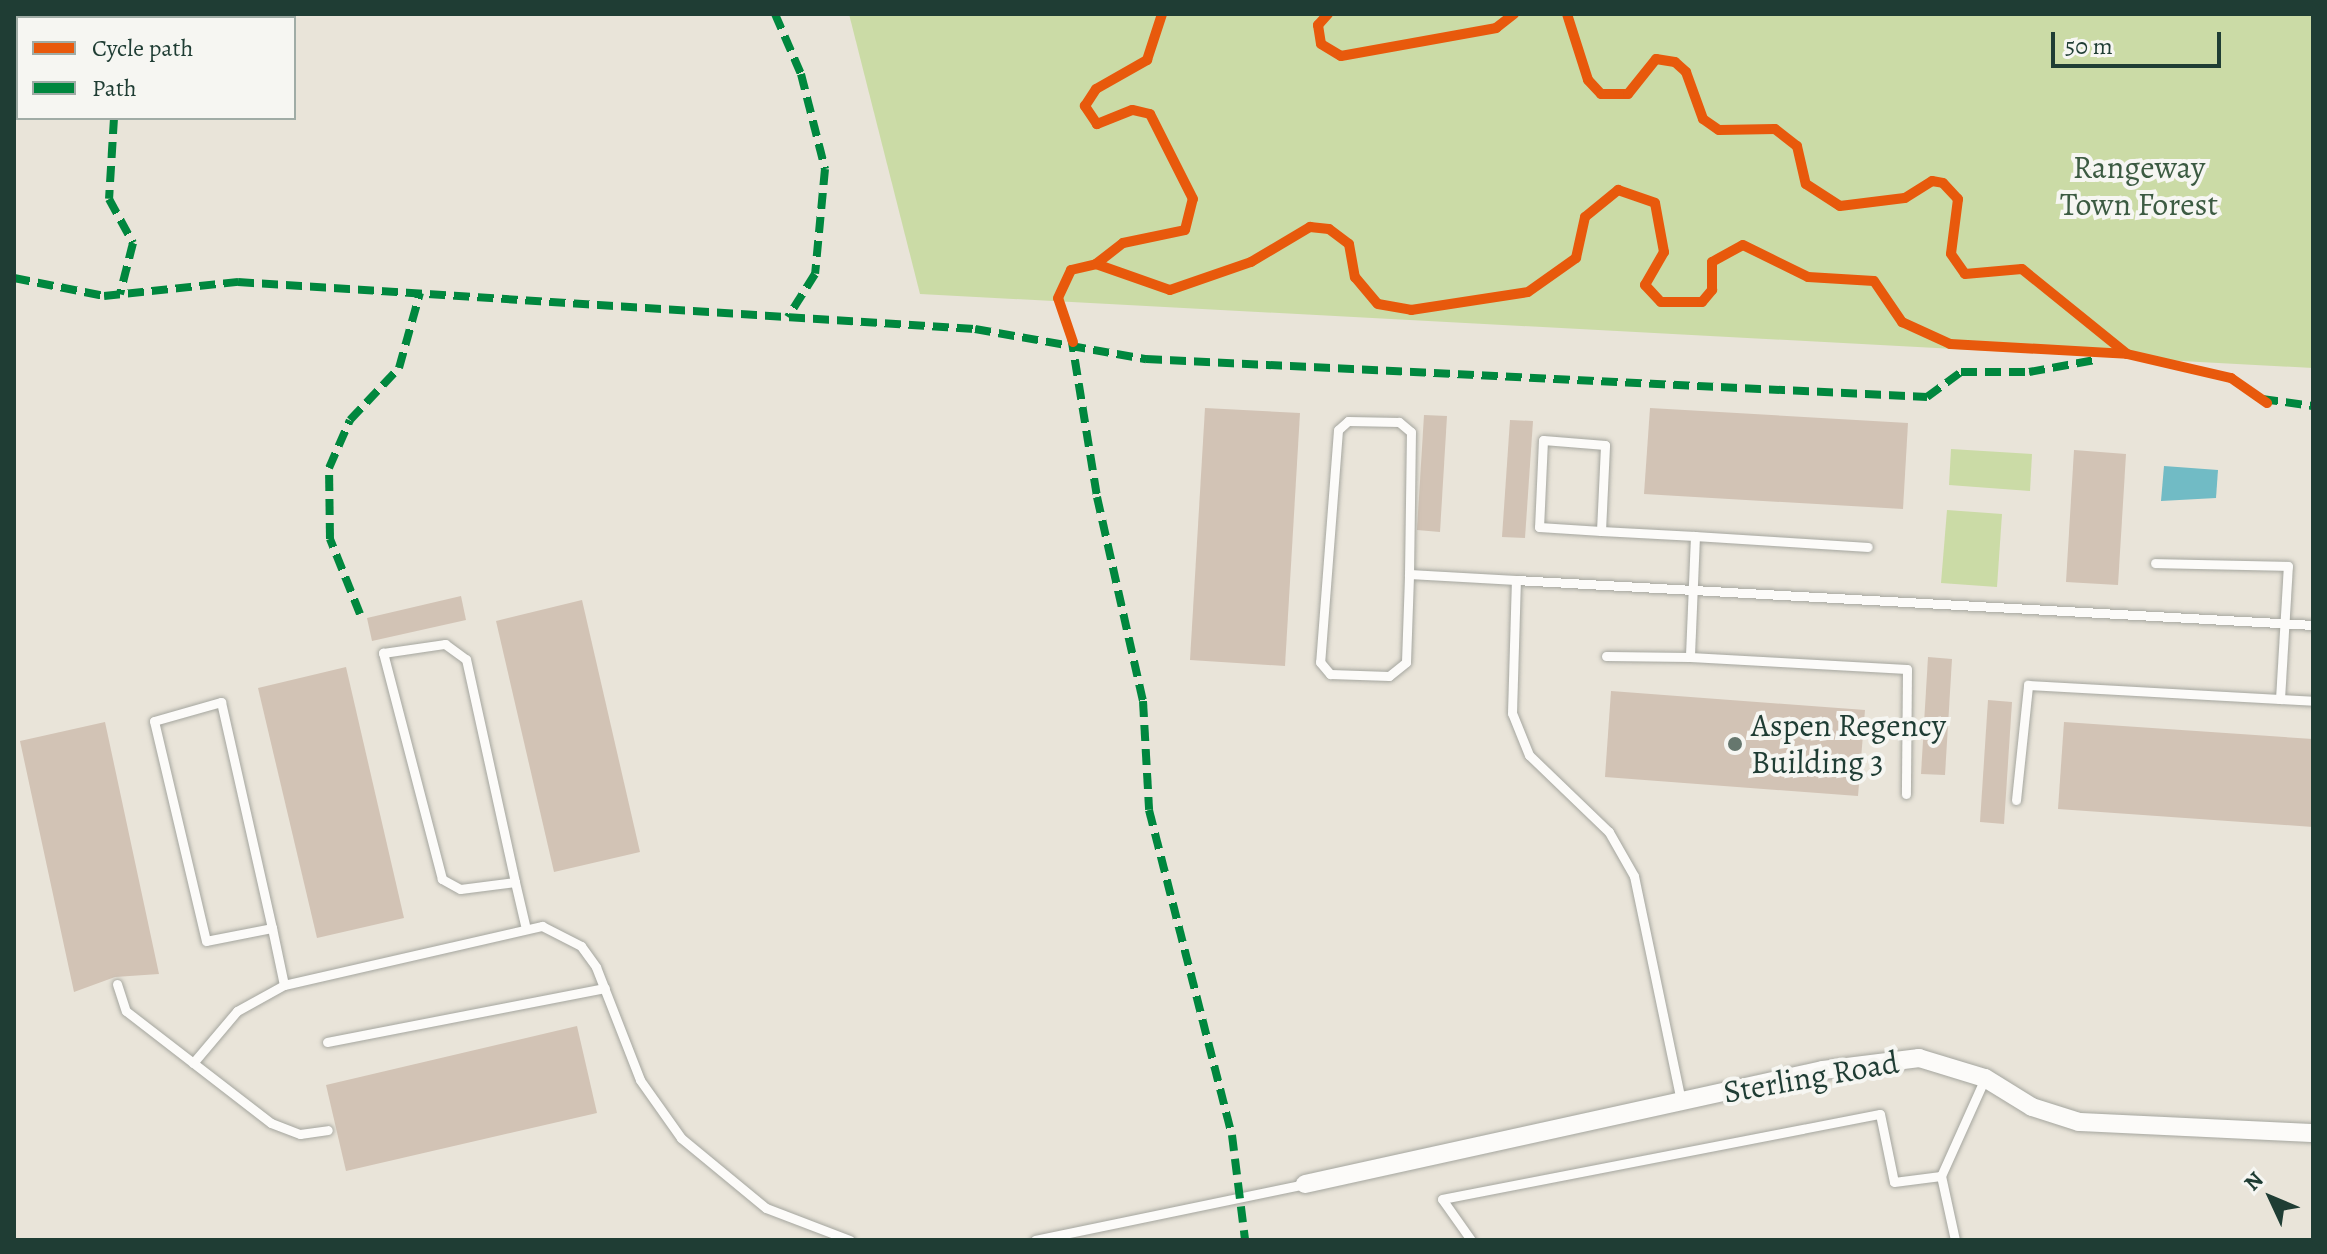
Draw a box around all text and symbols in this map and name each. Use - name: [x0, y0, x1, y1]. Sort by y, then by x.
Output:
- legend: [16, 16, 296, 120]
- scale bar: [2055, 16, 2225, 66]
- text: 50 m: [2065, 30, 2113, 62]
- text: Cycle path: [92, 32, 193, 64]
- text: Path: [92, 72, 137, 104]
- park label: Rangeway Town Forest: [2060, 149, 2218, 224]
- place label: Aspen Regency Building 3: [1751, 707, 1946, 782]
- marker: Aspen Regency Building 3: [1726, 735, 1744, 753]
- street label: Sterling Road: [1720, 1043, 1902, 1111]
- north arrow: [2231, 1158, 2311, 1238]
- text: N: [2237, 1165, 2270, 1198]

